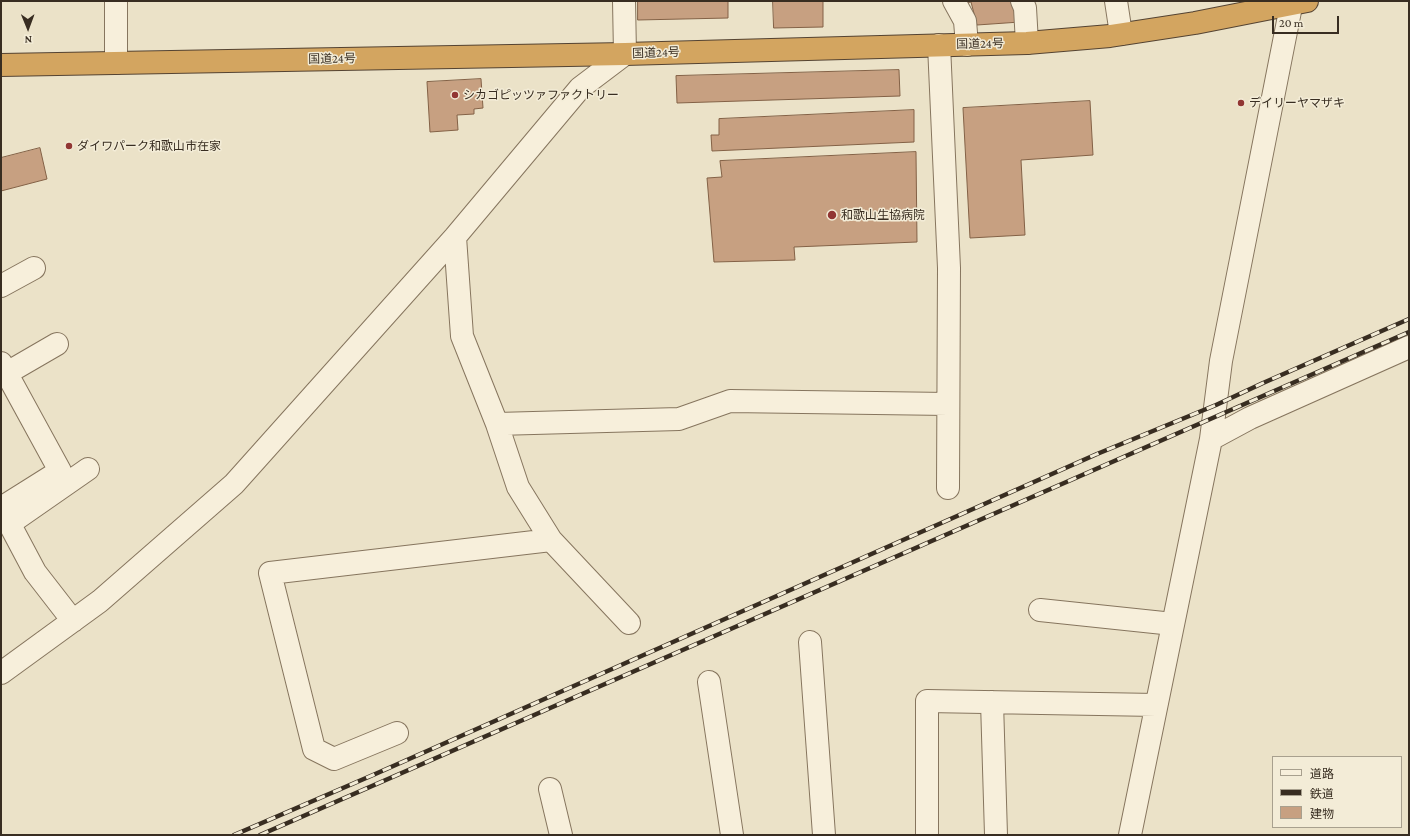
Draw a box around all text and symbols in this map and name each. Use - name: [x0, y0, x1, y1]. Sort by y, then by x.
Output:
- north arrow: [8, 8, 48, 48]
- scale bar: [1274, 8, 1341, 34]
- text: 20 m: [1279, 16, 1303, 30]
- text: N: [24, 34, 32, 46]
- street label: 国道24号: [956, 36, 1004, 52]
- street label: 国道24号: [632, 45, 680, 61]
- street label: 国道24号: [308, 51, 356, 67]
- place label: シカゴピッツァファクトリー: [463, 88, 619, 102]
- marker: シカゴピッツァファクトリー: [450, 90, 460, 100]
- place label: デイリーヤマザキ: [1249, 96, 1345, 110]
- marker: デイリーヤマザキ: [1236, 98, 1246, 108]
- place label: ダイワパーク和歌山市在家: [77, 139, 221, 153]
- marker: ダイワパーク和歌山市在家: [64, 141, 74, 151]
- place label: 和歌山生協病院: [841, 208, 925, 222]
- marker: 和歌山生協病院: [826, 209, 838, 221]
- legend: [1272, 756, 1402, 828]
- text: 道路: [1310, 767, 1334, 781]
- text: 鉄道: [1310, 787, 1334, 801]
- text: 建物: [1310, 807, 1334, 821]

